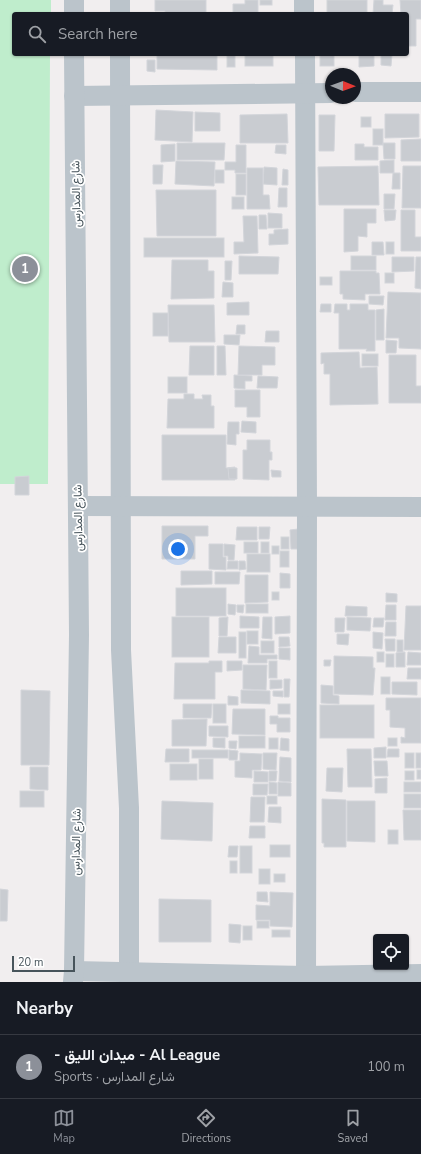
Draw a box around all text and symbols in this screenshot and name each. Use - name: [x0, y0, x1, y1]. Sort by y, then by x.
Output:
- search box: [12, 12, 409, 56]
- icon: search: [26, 23, 48, 45]
- text: Search here: [58, 24, 138, 44]
- north arrow: [325, 68, 361, 104]
- street label: شارع المدارس: [67, 160, 86, 228]
- pin: 1: [12, 254, 38, 284]
- street label: شارع المدارس: [69, 484, 88, 552]
- your location: [168, 539, 188, 559]
- street label: شارع المدارس: [67, 808, 86, 876]
- map controls: [373, 934, 409, 970]
- button: locate: [373, 934, 409, 970]
- scale bar: [12, 954, 75, 973]
- text: 20 m: [18, 955, 43, 970]
- text: Nearby: [16, 997, 73, 1020]
- text: - ميدان الليق - Al League: [54, 1045, 220, 1065]
- text: 1: [25, 1058, 33, 1076]
- text: 100 m: [367, 1058, 405, 1076]
- text: Sports · شارع المدارس: [54, 1068, 175, 1086]
- tab: Map: [53, 1107, 75, 1146]
- tab: Directions: [181, 1107, 231, 1146]
- tab: Saved: [337, 1107, 368, 1146]

